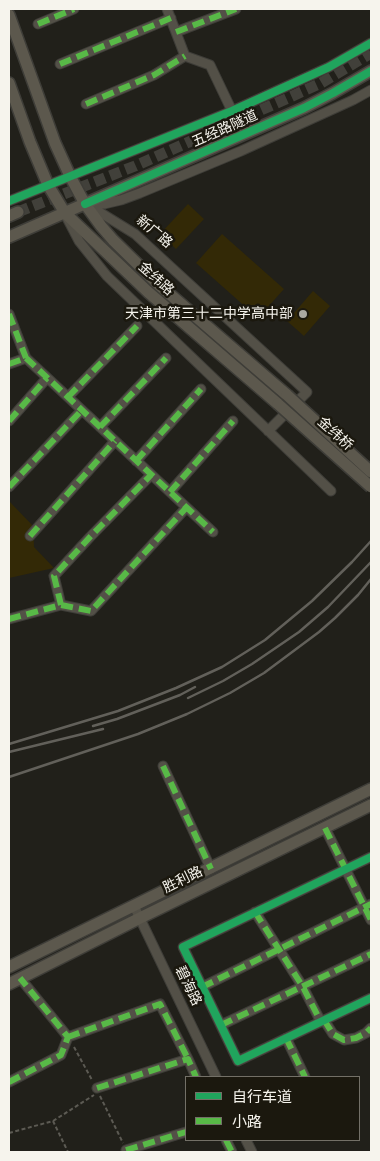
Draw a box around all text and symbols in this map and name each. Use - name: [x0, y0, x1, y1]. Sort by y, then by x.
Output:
- street label: 五经路隧道: [190, 107, 260, 151]
- street label: 新广路: [133, 212, 175, 252]
- street label: 金纬路: [135, 259, 177, 299]
- place label: 天津市第三十二中学高中部: [125, 306, 293, 322]
- marker: 天津市第三十二中学高中部: [297, 308, 309, 320]
- street label: 金纬桥: [314, 414, 356, 454]
- street label: 胜利路: [160, 863, 206, 897]
- street label: 碧海路: [171, 963, 205, 1009]
- legend: [185, 1076, 360, 1141]
- text: 自行车道: [232, 1088, 292, 1105]
- text: 小路: [232, 1113, 262, 1130]

